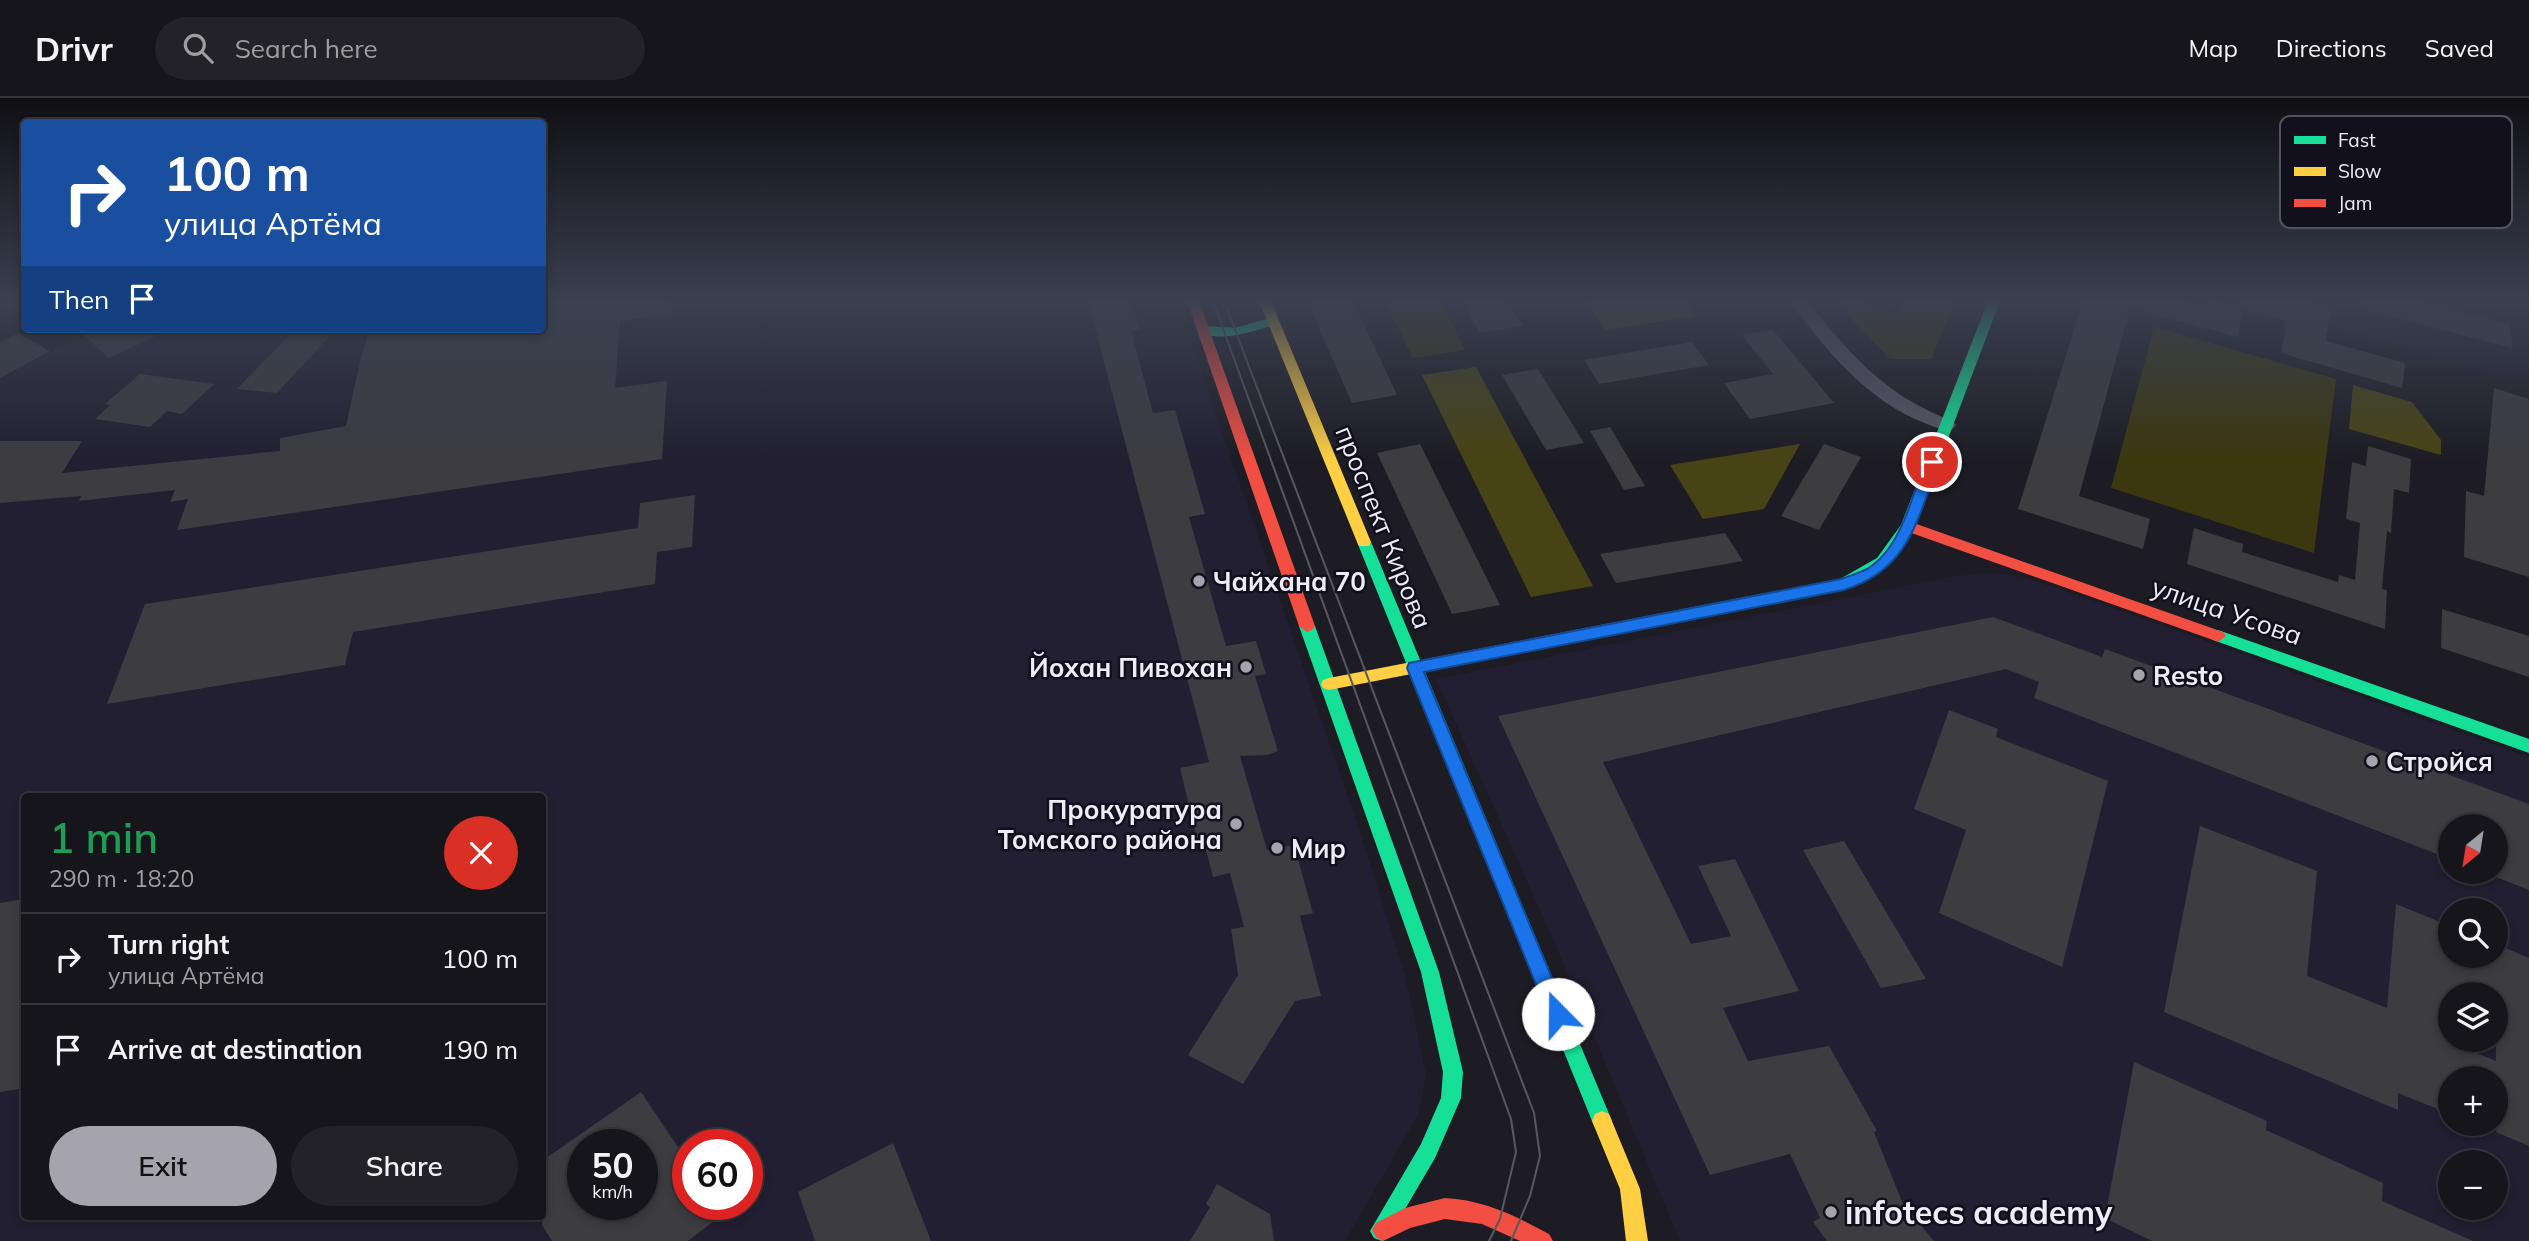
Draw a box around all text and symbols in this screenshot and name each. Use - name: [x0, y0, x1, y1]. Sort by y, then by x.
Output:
- search box: [155, 17, 645, 80]
- text: Drivr: [35, 28, 113, 69]
- icon: search: [179, 29, 217, 67]
- text: Search here: [235, 32, 378, 65]
- text: Map: [2188, 33, 2238, 63]
- text: Directions: [2276, 33, 2387, 63]
- text: Saved: [2425, 33, 2494, 63]
- legend: [2280, 116, 2512, 228]
- text: Fast: [2338, 128, 2376, 152]
- text: 100 m: [164, 142, 310, 203]
- icon: right: [49, 147, 140, 238]
- text: Slow: [2338, 159, 2382, 183]
- text: Jam: [2338, 191, 2372, 215]
- text: улица Артёма: [164, 203, 382, 243]
- icon: arrive: [123, 280, 161, 318]
- text: Then: [49, 283, 109, 316]
- street label: проспект Кирова: [1328, 421, 1440, 633]
- pin: [1902, 432, 1962, 492]
- icon: arrive: [1913, 443, 1951, 481]
- place label: Чайхана 70: [1213, 565, 1366, 598]
- street label: улица Усова: [2148, 570, 2306, 652]
- marker: Чайхана 70: [1191, 573, 1207, 589]
- place label: Йохан Пивохан: [1029, 651, 1232, 684]
- marker: Йохан Пивохан: [1238, 659, 1254, 675]
- place label: Resto: [2153, 659, 2223, 692]
- marker: Resto: [2131, 667, 2147, 683]
- place label: Стройся: [2386, 745, 2493, 778]
- marker: Стройся: [2364, 753, 2380, 769]
- place label: Прокуратура Томского района: [998, 793, 1222, 856]
- text: 1 min: [49, 811, 158, 864]
- north arrow: [2438, 814, 2508, 884]
- map controls: [2438, 814, 2508, 1220]
- button: close: [444, 816, 518, 890]
- marker: Прокуратура Томского района: [1228, 816, 1244, 832]
- place label: Мир: [1291, 832, 1346, 865]
- marker: Мир: [1269, 840, 1285, 856]
- text: 290 m · 18:20: [49, 864, 194, 893]
- button: search: [2438, 898, 2508, 968]
- text: Turn right: [108, 928, 229, 961]
- icon: right: [49, 940, 87, 978]
- text: 100 m: [442, 942, 518, 975]
- text: улица Артёма: [108, 961, 265, 990]
- position arrow: [1521, 977, 1595, 1051]
- button: layers: [2438, 982, 2508, 1052]
- icon: arrive: [49, 1031, 87, 1069]
- text: Arrive at destination: [108, 1033, 363, 1066]
- text: 190 m: [442, 1033, 518, 1066]
- button: +: [2438, 1066, 2508, 1136]
- button: Exit: [49, 1126, 277, 1206]
- button: Share: [291, 1126, 518, 1206]
- speed limit sign: 60: [672, 1129, 763, 1220]
- text: 50: [591, 1143, 634, 1187]
- button: −: [2438, 1150, 2508, 1220]
- text: km/h: [592, 1180, 633, 1203]
- place label: infotecs academy: [1845, 1192, 2113, 1232]
- marker: infotecs academy: [1823, 1204, 1839, 1220]

